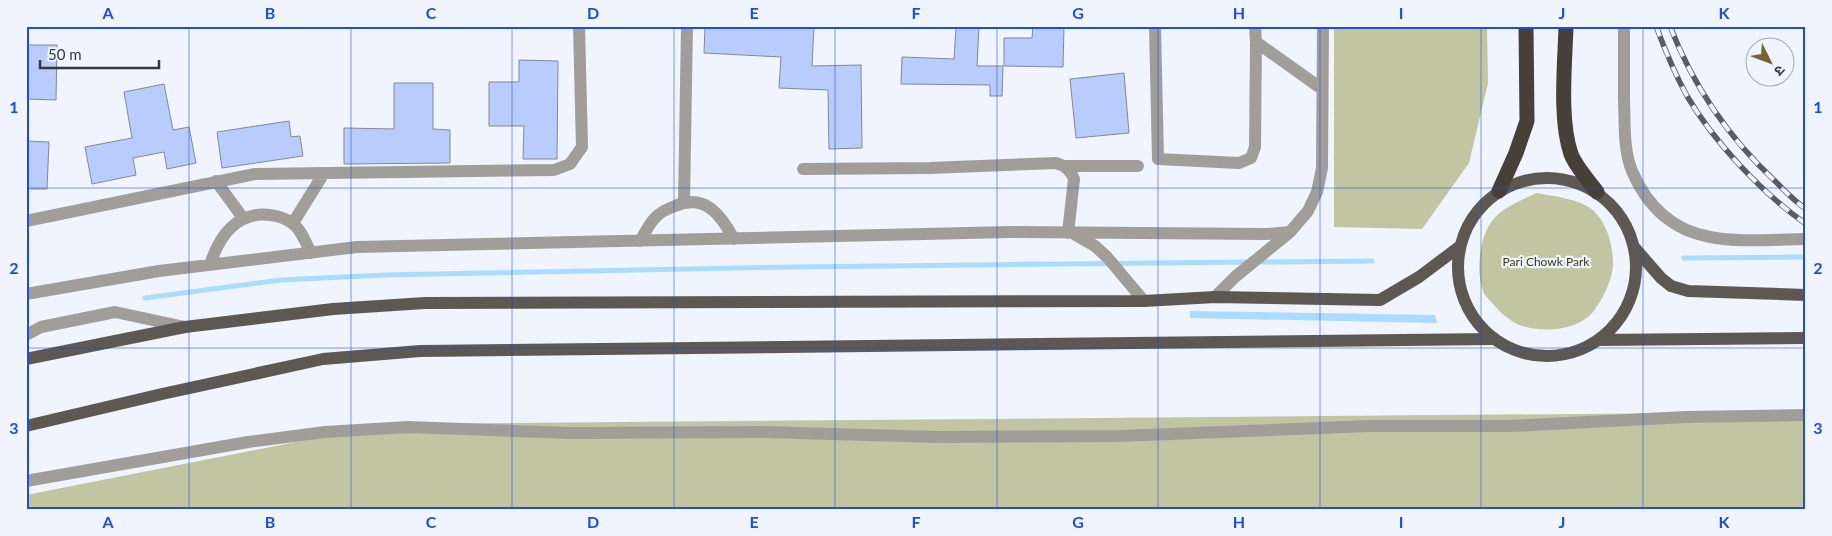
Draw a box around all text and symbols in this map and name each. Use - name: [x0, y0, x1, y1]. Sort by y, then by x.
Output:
- text: A: [101, 3, 114, 22]
- text: B: [265, 3, 275, 22]
- text: C: [426, 3, 437, 22]
- text: D: [587, 3, 599, 22]
- text: E: [749, 3, 759, 22]
- text: F: [911, 3, 921, 22]
- text: G: [1072, 3, 1084, 22]
- text: H: [1233, 3, 1245, 22]
- text: I: [1399, 3, 1403, 22]
- text: J: [1559, 3, 1565, 22]
- text: K: [1719, 3, 1731, 22]
- scale bar: [40, 38, 159, 70]
- north arrow: [1744, 38, 1794, 88]
- text: 50 m: [48, 45, 82, 63]
- text: उ: [1770, 62, 1789, 80]
- text: 1: [9, 97, 19, 116]
- text: 1: [1813, 97, 1823, 116]
- park label: Pari Chowk Park: [1503, 254, 1590, 269]
- text: 2: [9, 258, 19, 277]
- text: 2: [1813, 258, 1823, 277]
- text: 3: [9, 418, 19, 437]
- text: 3: [1813, 418, 1823, 437]
- text: A: [101, 512, 114, 531]
- text: B: [265, 512, 275, 531]
- text: C: [426, 512, 437, 531]
- text: D: [587, 512, 599, 531]
- text: E: [749, 512, 759, 531]
- text: F: [911, 512, 921, 531]
- text: G: [1072, 512, 1084, 531]
- text: H: [1233, 512, 1245, 531]
- text: I: [1399, 512, 1403, 531]
- text: J: [1559, 512, 1565, 531]
- text: K: [1719, 512, 1731, 531]

